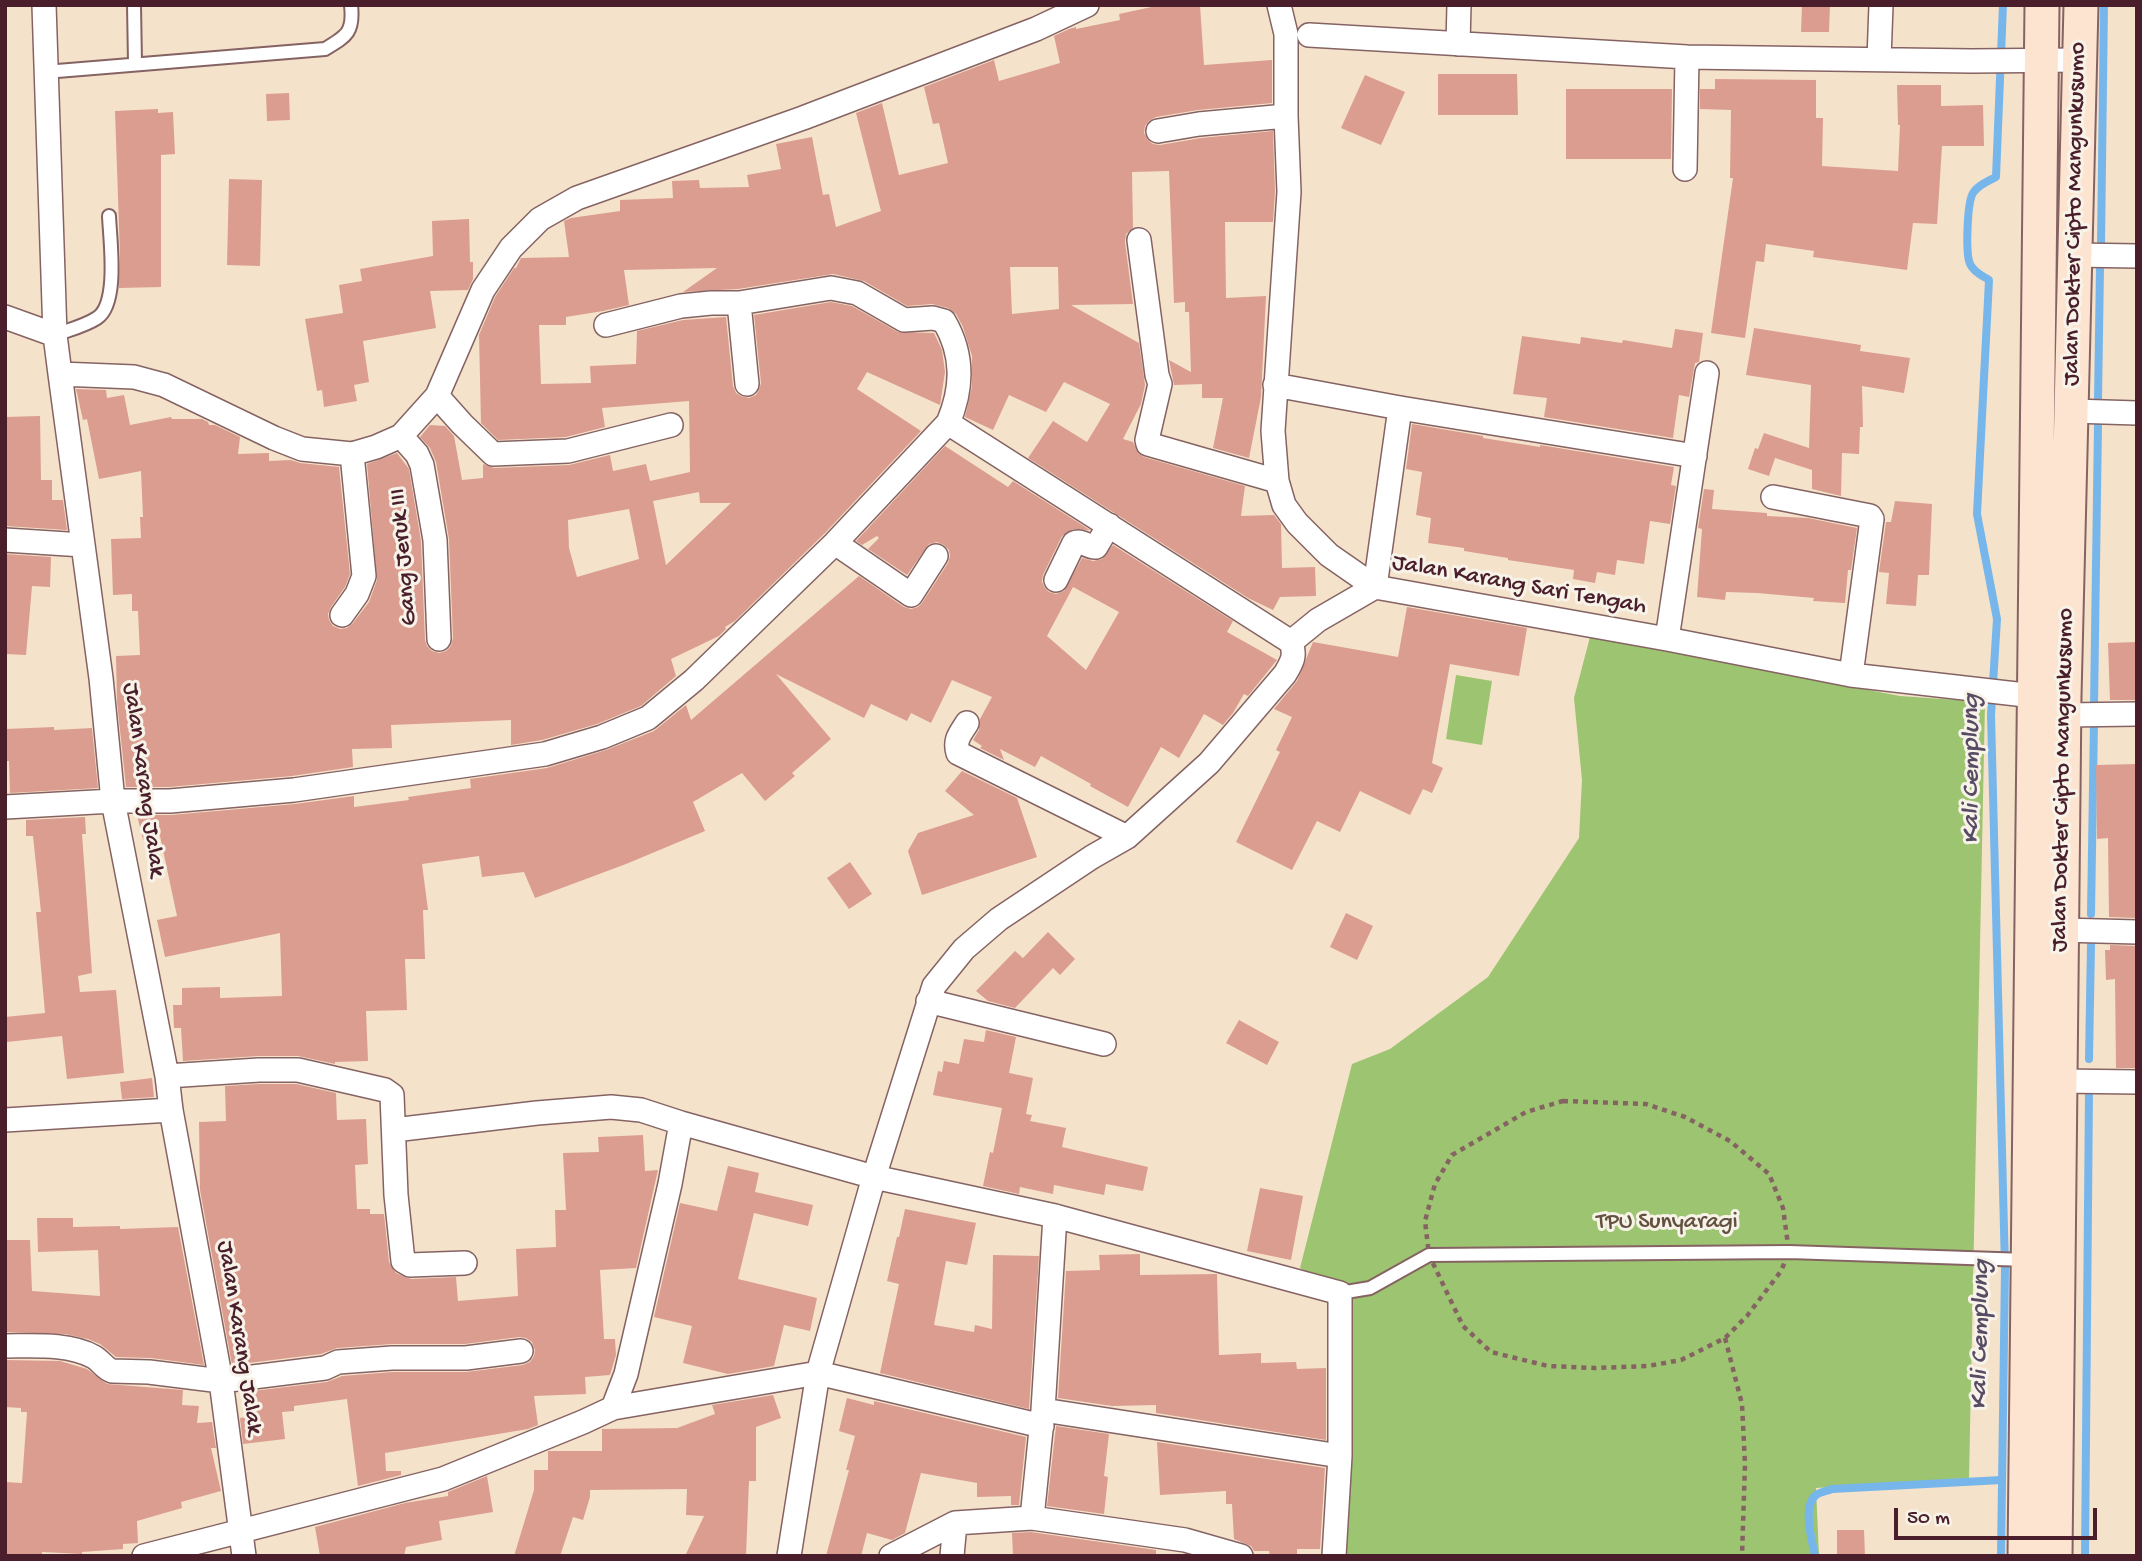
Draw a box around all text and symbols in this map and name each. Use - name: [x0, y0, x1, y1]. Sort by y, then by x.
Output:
- street label: Jalan Dokter Cipto Mangunkusumo: [2059, 42, 2093, 386]
- street label: Gang Jeruk III: [385, 487, 425, 627]
- street label: Jalan Karang Sari Tengah: [1390, 549, 1648, 623]
- street label: Jalan Dokter Cipto Mangunkusumo: [2047, 608, 2081, 952]
- street label: Jalan Karang Jalak: [114, 681, 170, 879]
- water label: Kali Cemplung: [1957, 694, 1989, 844]
- park label: TPU Sunyaragi: [1596, 1209, 1738, 1237]
- street label: Jalan Karang Jalak: [208, 1239, 268, 1437]
- water label: Kali Cemplung: [1965, 1260, 1999, 1410]
- scale bar: [1897, 1494, 2100, 1538]
- text: 50 m: [1907, 1507, 1950, 1532]

